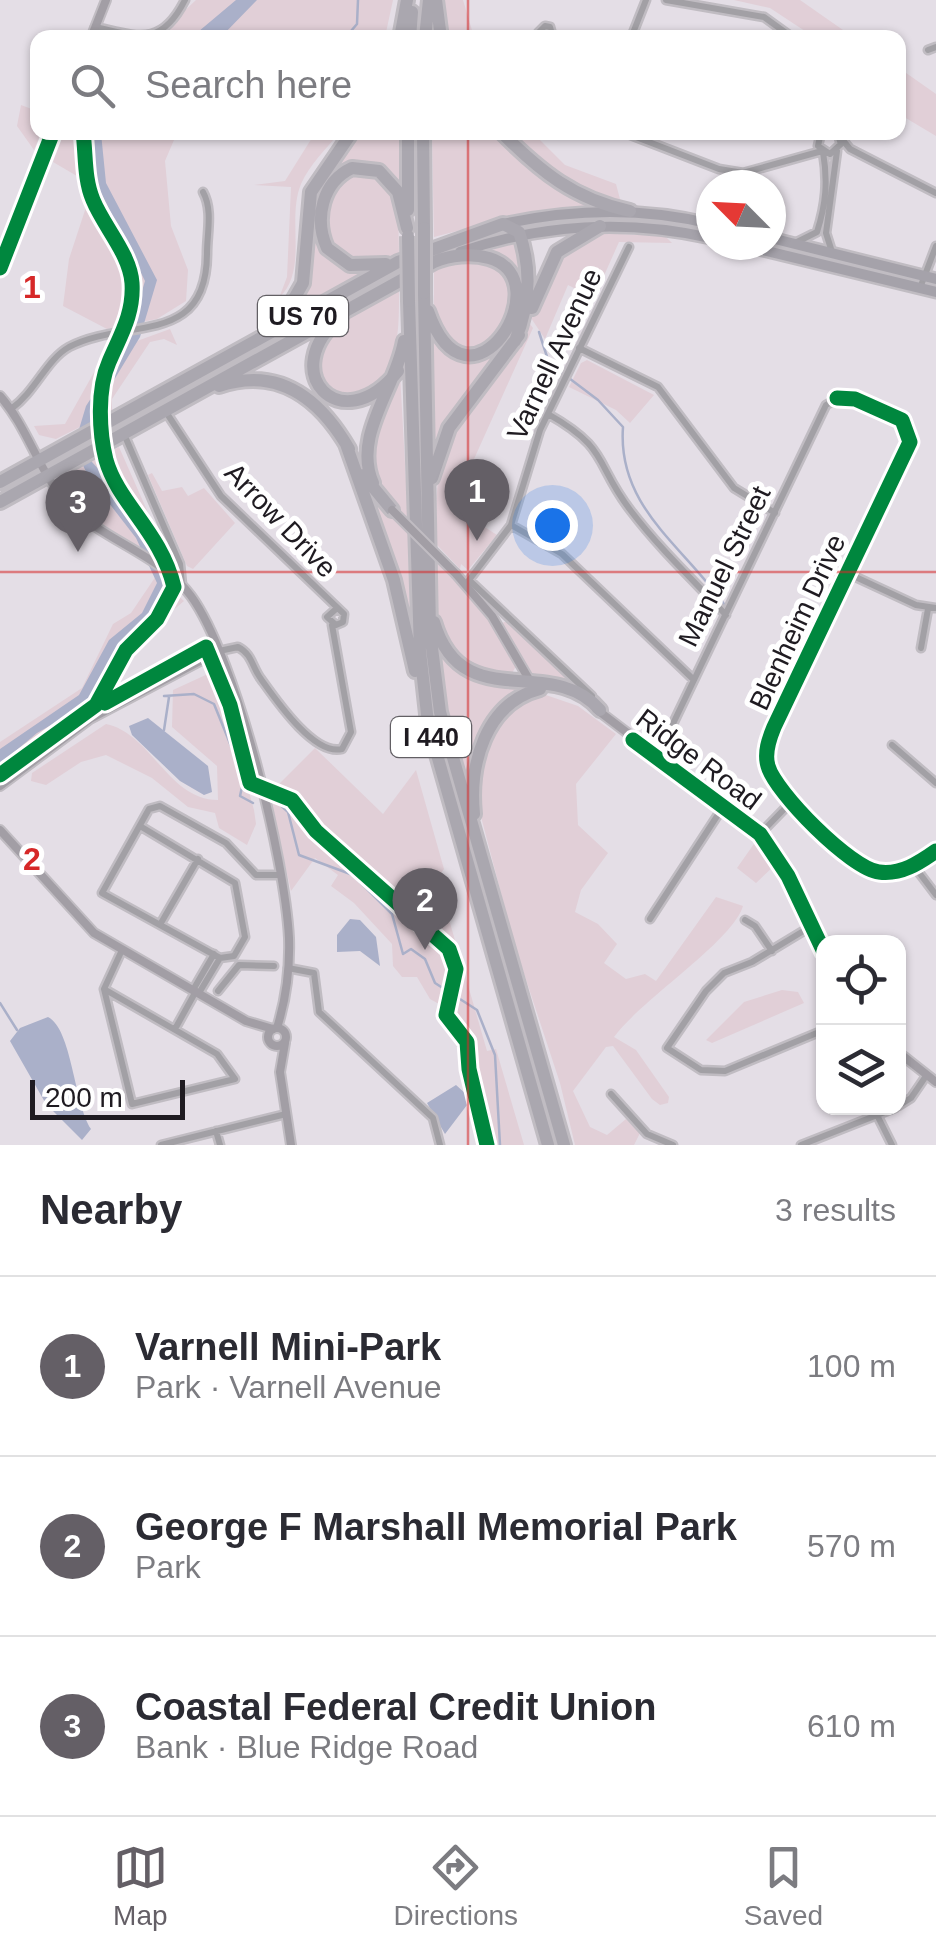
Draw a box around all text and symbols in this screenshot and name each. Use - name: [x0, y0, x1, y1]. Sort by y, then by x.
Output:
- search box: [30, 30, 906, 140]
- icon: search: [65, 58, 120, 113]
- text: Search here: [145, 64, 352, 106]
- north arrow: [696, 170, 786, 260]
- street label: Varnell Avenue: [501, 263, 608, 445]
- text: 1: [23, 269, 41, 305]
- road number: US 70: [258, 296, 348, 336]
- street label: Arrow Drive: [219, 457, 343, 584]
- pin: 1: [444, 458, 510, 541]
- pin: 3: [46, 470, 110, 552]
- street label: Manuel Street: [672, 481, 777, 651]
- your location: [527, 500, 578, 551]
- street label: Blenheim Drive: [743, 530, 852, 715]
- street label: Ridge Road: [630, 703, 767, 816]
- road number: I 440: [391, 717, 471, 757]
- text: 2: [23, 841, 41, 877]
- pin: 2: [392, 868, 458, 950]
- map controls: [816, 935, 906, 1115]
- button: locate: [816, 935, 906, 1025]
- button: layers: [816, 1025, 906, 1115]
- scale bar: [30, 1075, 185, 1120]
- text: 200 m: [45, 1082, 123, 1113]
- text: Nearby: [40, 1186, 182, 1233]
- text: 3 results: [775, 1192, 896, 1228]
- text: Varnell Mini-Park: [135, 1326, 441, 1368]
- text: 1: [64, 1348, 81, 1384]
- text: 100 m: [807, 1348, 896, 1384]
- text: Park · Varnell Avenue: [135, 1369, 442, 1405]
- text: George F Marshall Memorial Park: [135, 1506, 737, 1548]
- text: 2: [64, 1528, 81, 1564]
- text: 570 m: [807, 1528, 896, 1564]
- text: Park: [135, 1549, 201, 1585]
- text: Coastal Federal Credit Union: [135, 1686, 657, 1728]
- text: 3: [64, 1708, 81, 1744]
- text: 610 m: [807, 1708, 896, 1744]
- text: Bank · Blue Ridge Road: [135, 1729, 478, 1765]
- tab: Map: [113, 1840, 168, 1932]
- tab: Directions: [394, 1840, 518, 1932]
- tab: Saved: [744, 1840, 823, 1932]

